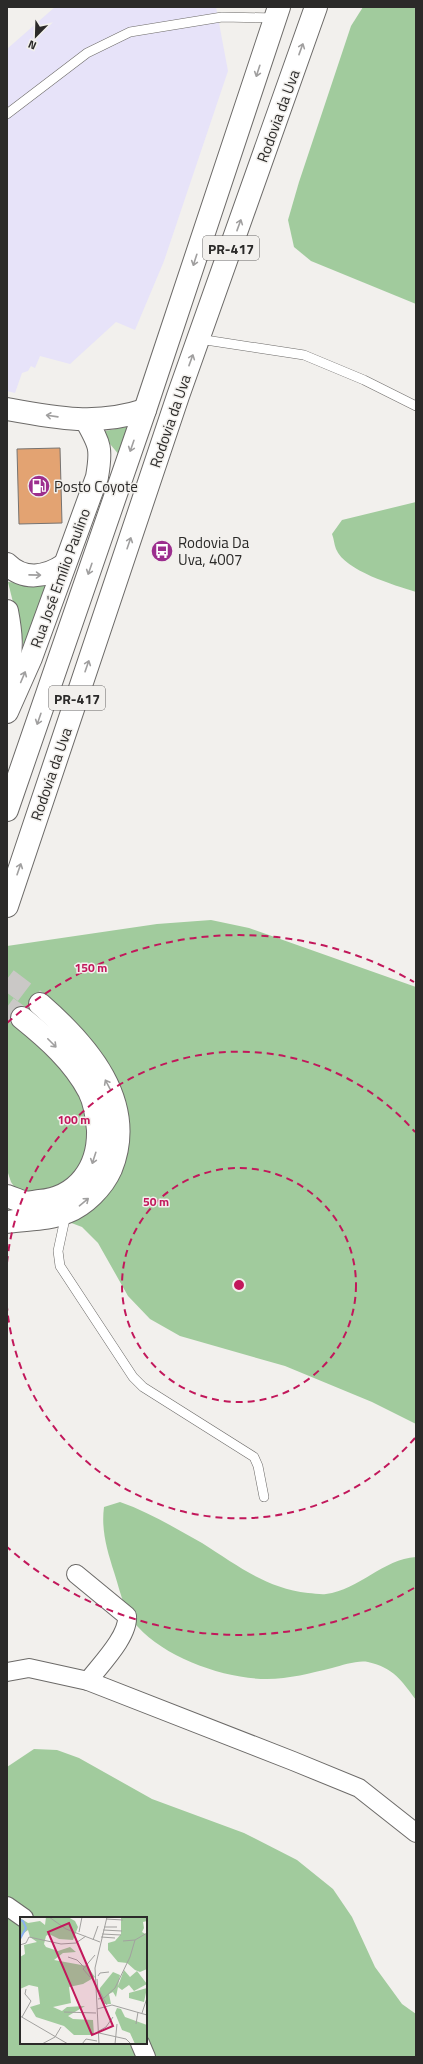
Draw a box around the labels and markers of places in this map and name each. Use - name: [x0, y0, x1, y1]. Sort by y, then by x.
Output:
- fuel station icon: Posto Coyote: [26, 473, 52, 499]
- place label: Posto Coyote: [54, 475, 138, 498]
- place label: Rodovia Da Uva, 4007: [178, 531, 250, 571]
- bus stop icon: Rodovia Da Uva, 4007: [149, 538, 175, 564]
- centre of rings: [232, 1278, 246, 1292]

